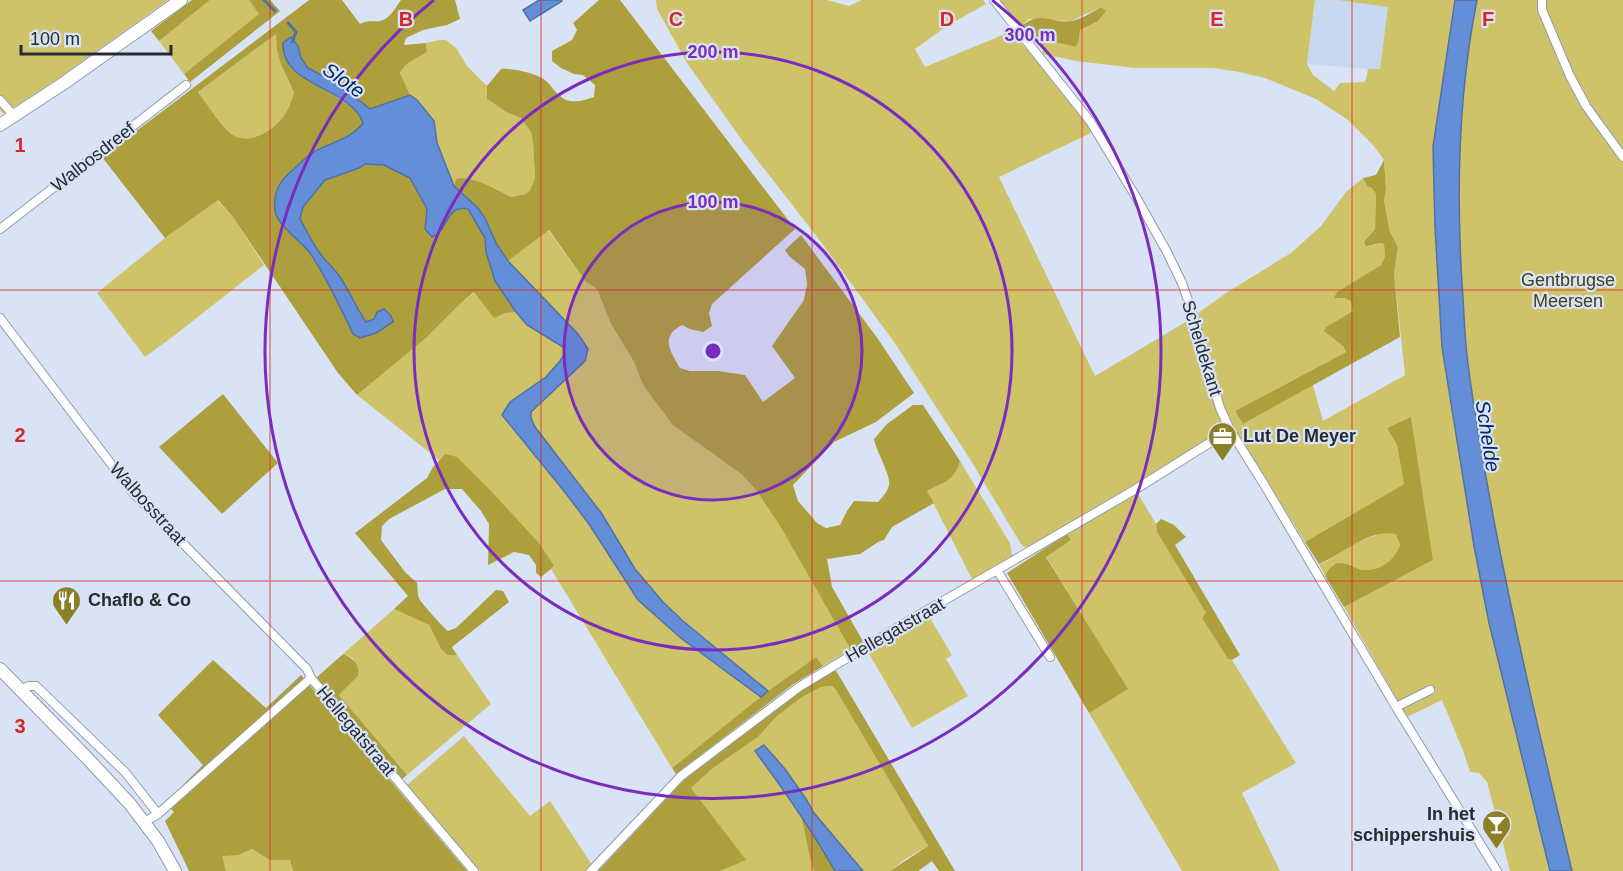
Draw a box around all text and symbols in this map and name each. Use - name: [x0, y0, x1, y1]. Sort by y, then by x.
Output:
- text: B: [399, 8, 413, 30]
- text: C: [669, 8, 683, 30]
- text: D: [940, 8, 954, 30]
- text: E: [1210, 8, 1224, 30]
- text: F: [1482, 8, 1494, 30]
- scale bar: [21, 18, 171, 56]
- text: 300 m: [1004, 25, 1056, 45]
- text: 100 m: [30, 29, 80, 49]
- text: 200 m: [687, 42, 739, 62]
- water label: Slote: [319, 58, 369, 102]
- street label: Walbosdreef: [47, 118, 139, 196]
- text: 1: [14, 134, 26, 156]
- text: 100 m: [687, 192, 739, 212]
- park label: Gentbrugse Meersen: [1521, 270, 1615, 311]
- street label: Scheldekant: [1178, 298, 1226, 398]
- centre of rings: [703, 341, 723, 361]
- water label: Schelde: [1471, 399, 1505, 473]
- office icon: Lut De Meyer: [1206, 420, 1238, 462]
- text: 2: [14, 424, 26, 446]
- place label: Lut De Meyer: [1243, 426, 1356, 446]
- street label: Walbosstraat: [106, 459, 190, 549]
- restaurant icon: Chaflo & Co: [51, 584, 83, 626]
- place label: Chaflo & Co: [88, 590, 191, 610]
- street label: Hellegatstraat: [842, 594, 948, 666]
- street label: Hellegatstraat: [313, 682, 399, 780]
- text: 3: [14, 715, 26, 737]
- place label: In het schippershuis: [1353, 804, 1475, 845]
- bar icon: In het schippershuis: [1480, 808, 1512, 850]

